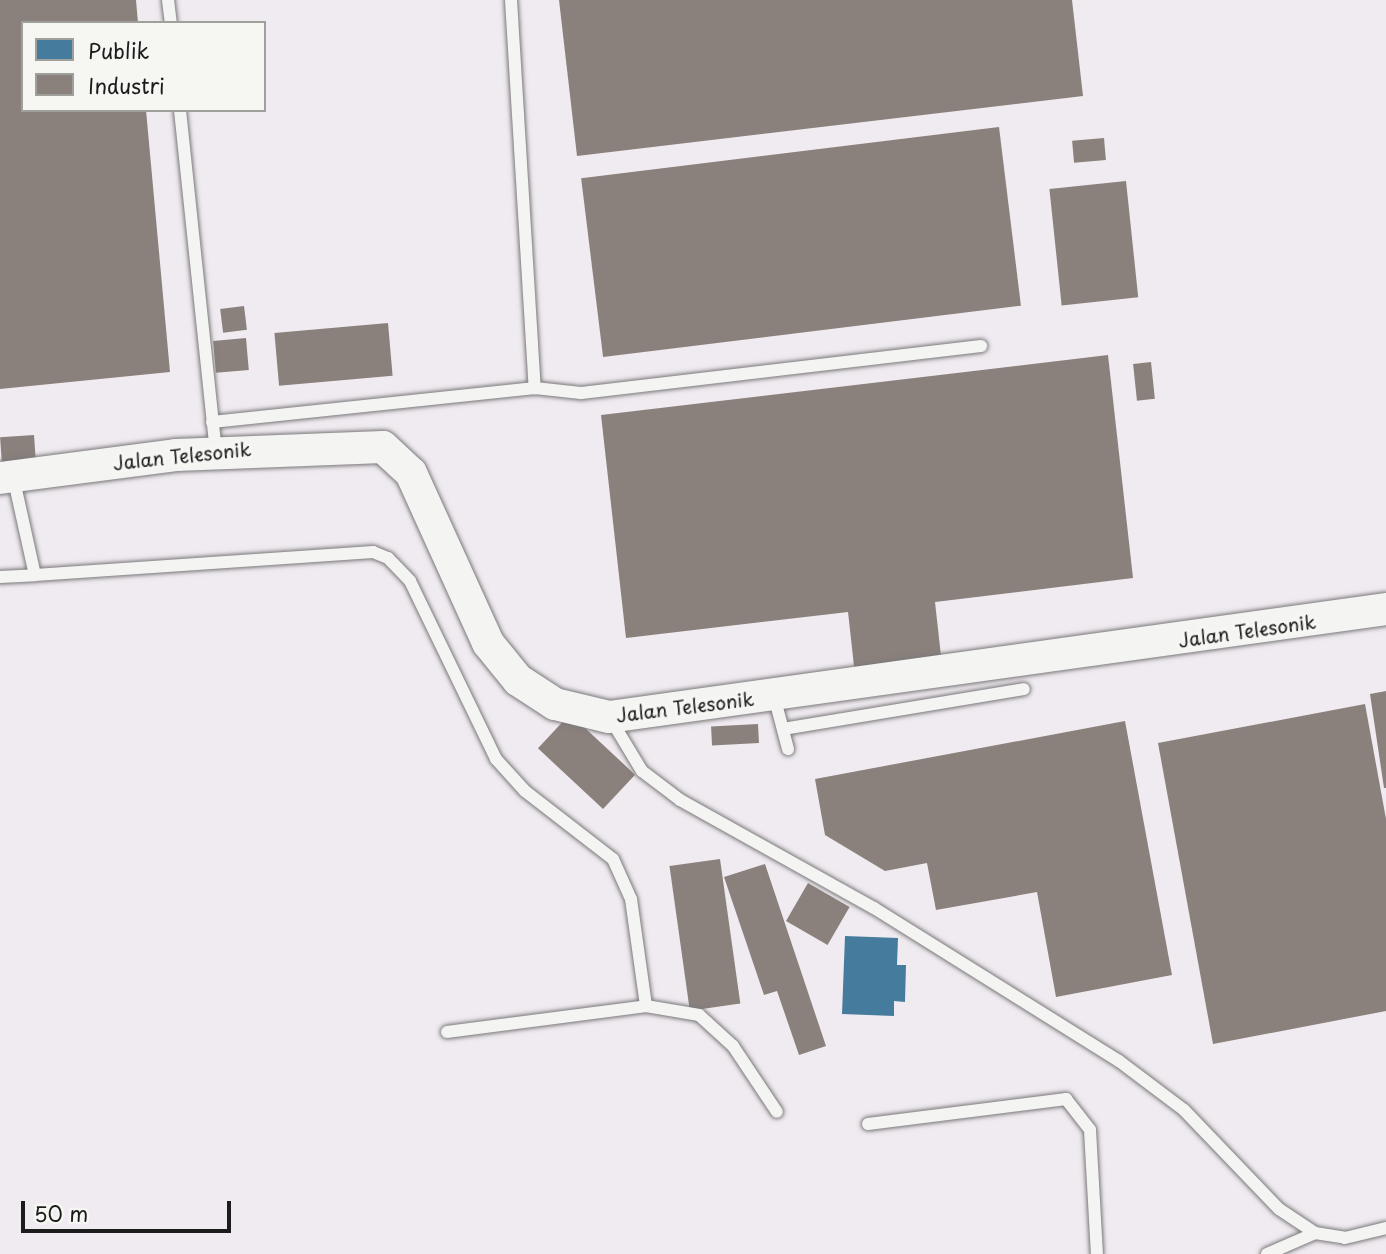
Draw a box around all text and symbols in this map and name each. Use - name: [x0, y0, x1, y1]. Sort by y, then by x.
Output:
- legend: [21, 21, 266, 112]
- text: Publik: [88, 34, 149, 66]
- text: Industri: [88, 69, 165, 101]
- street label: Jalan Telesonik: [111, 437, 253, 475]
- street label: Jalan Telesonik: [1176, 610, 1318, 652]
- street label: Jalan Telesonik: [614, 687, 756, 727]
- scale bar: [24, 1188, 234, 1232]
- text: 50 m: [34, 1197, 88, 1229]

